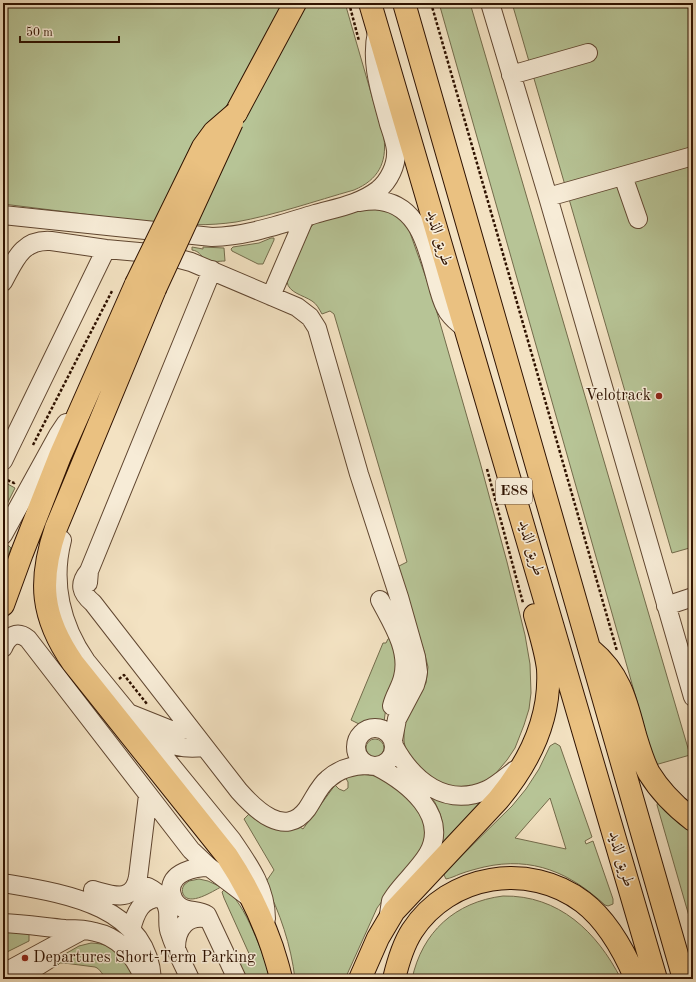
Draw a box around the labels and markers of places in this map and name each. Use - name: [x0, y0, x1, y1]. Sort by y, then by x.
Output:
- place label: Velotrack: [585, 388, 651, 404]
- marker: Velotrack: [654, 391, 664, 401]
- place label: Departures Short-Term Parking: [33, 950, 256, 966]
- marker: Departures Short-Term Parking: [20, 953, 30, 963]

